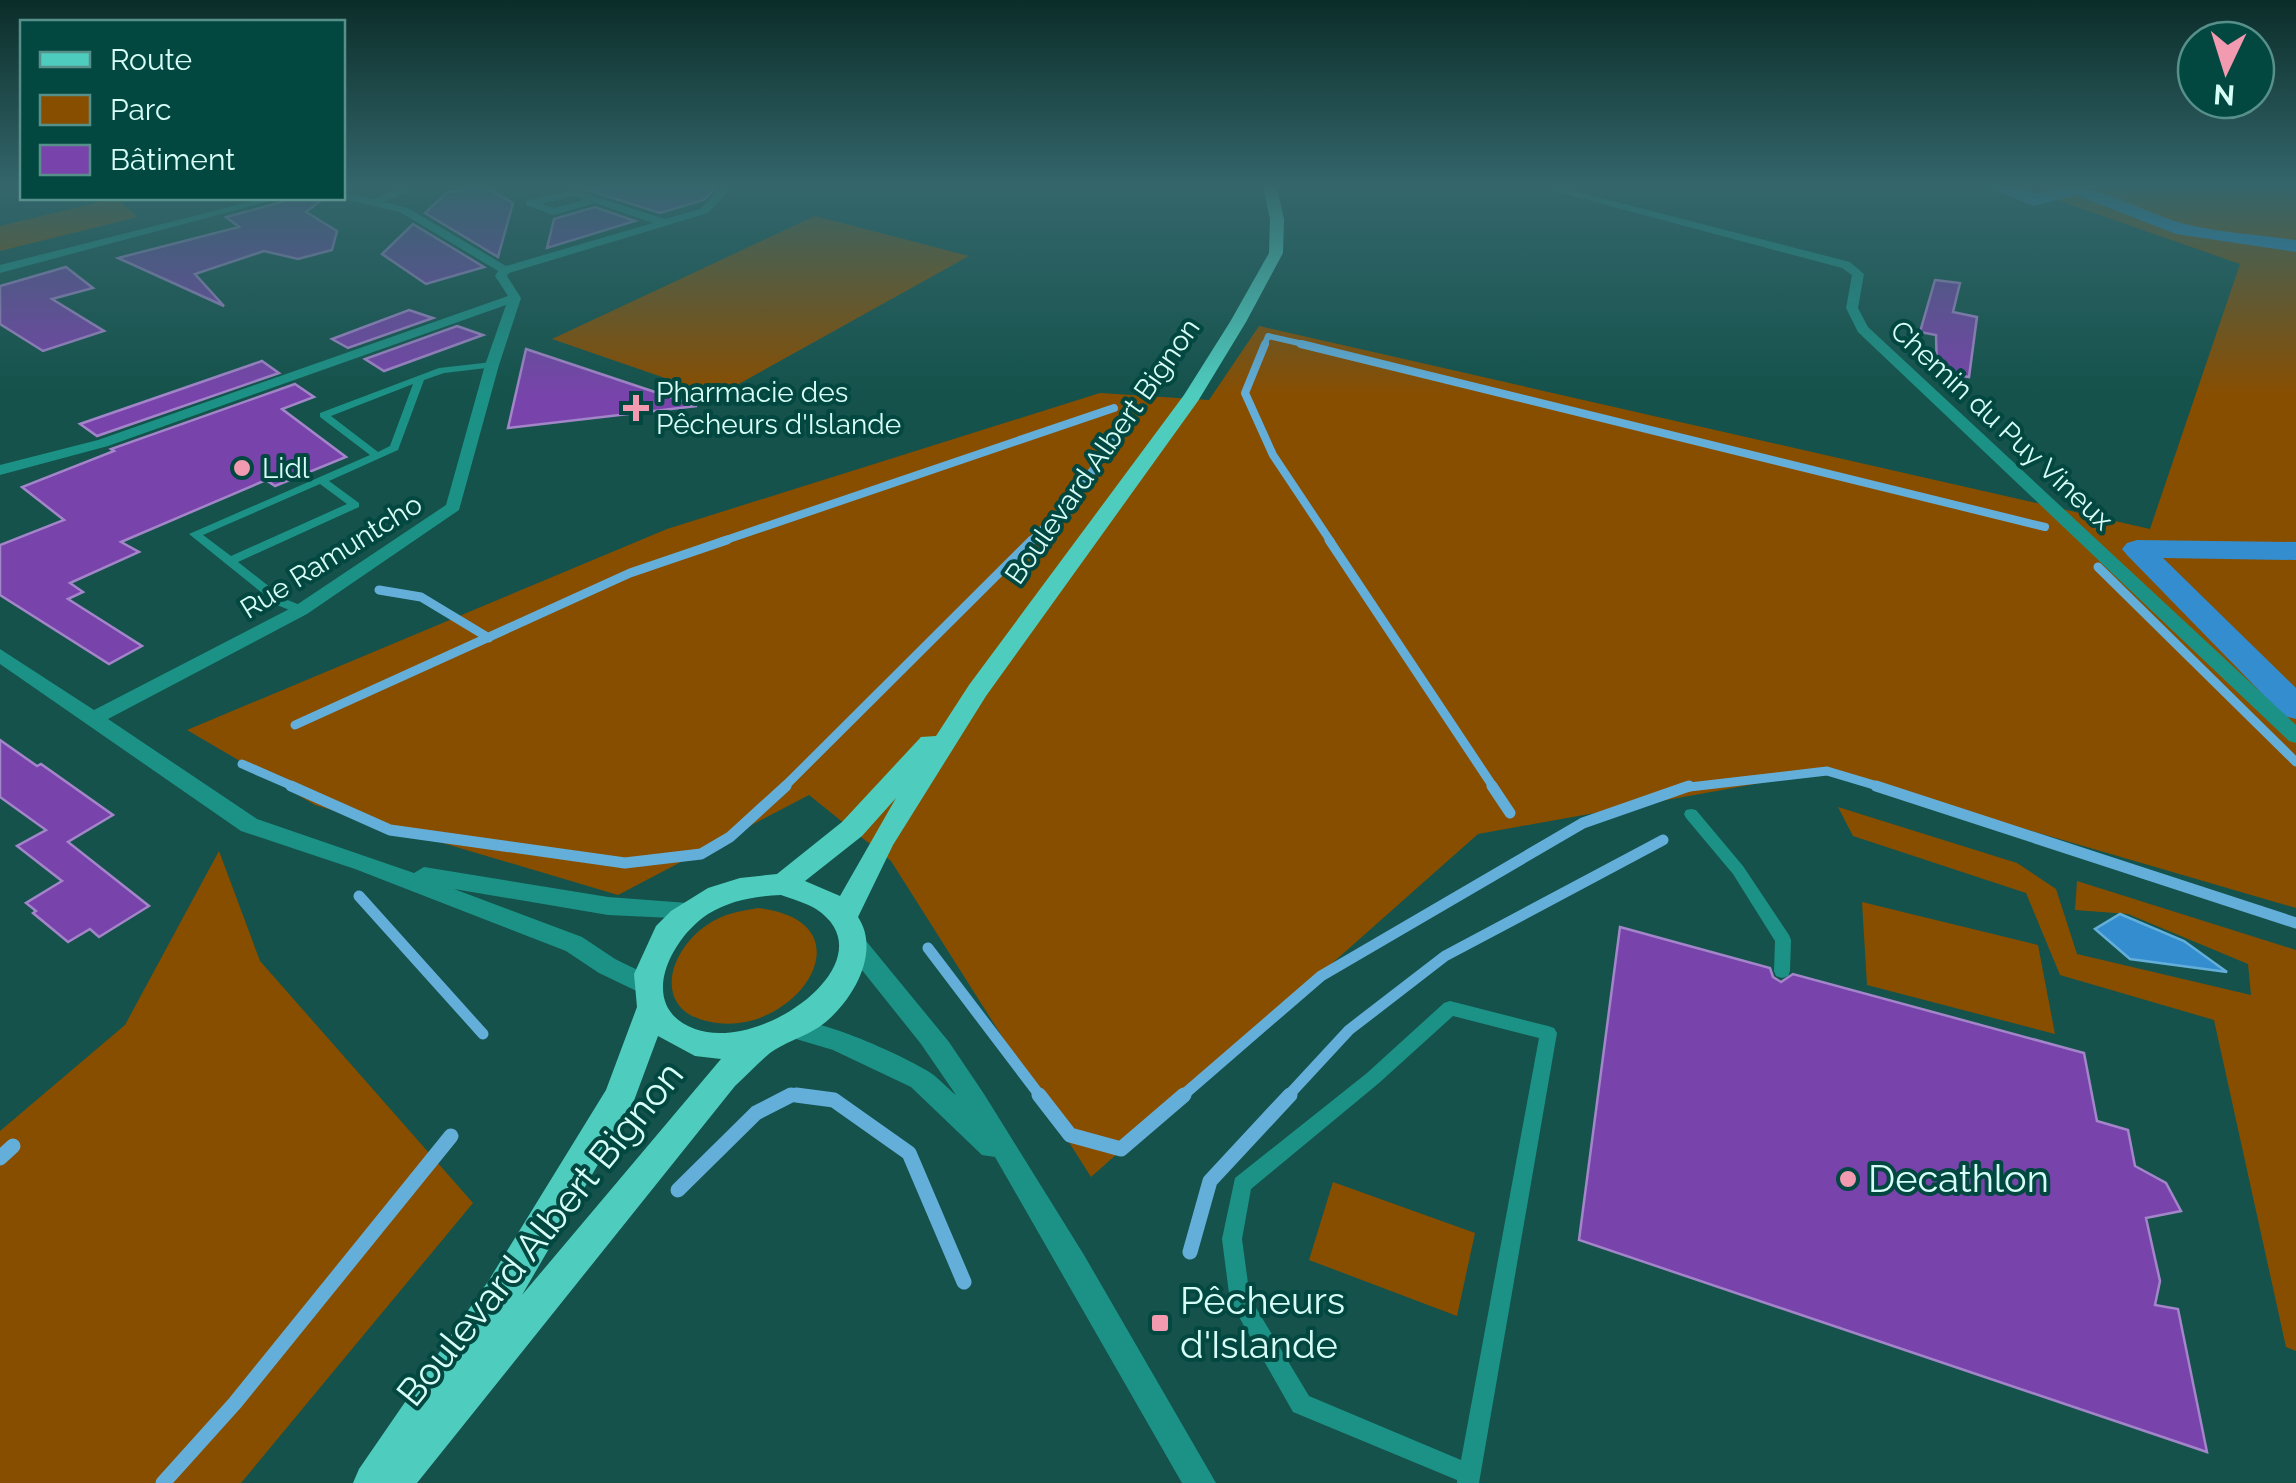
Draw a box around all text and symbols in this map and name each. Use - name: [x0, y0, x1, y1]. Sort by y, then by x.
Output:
- legend: [20, 20, 345, 200]
- north arrow: [2176, 20, 2276, 120]
- text: Route: [110, 42, 192, 77]
- text: N: [2212, 77, 2236, 112]
- text: Parc: [110, 92, 171, 127]
- text: Bâtiment: [110, 142, 235, 177]
- street label: Boulevard Albert Bignon: [998, 312, 1207, 590]
- street label: Chemin du Puy Vineux: [1884, 314, 2120, 537]
- place label: Pharmacie des Pêcheurs d'Islande: [656, 376, 901, 441]
- marker: Pharmacie des Pêcheurs d'Islande: [625, 397, 647, 419]
- place label: Lidl: [262, 452, 310, 485]
- marker: Lidl: [231, 457, 253, 479]
- street label: Rue Ramuntcho: [234, 487, 428, 625]
- street label: Boulevard Albert Bignon: [387, 1053, 692, 1415]
- place label: Decathlon: [1868, 1156, 2049, 1201]
- marker: Decathlon: [1837, 1168, 1859, 1190]
- place label: Pêcheurs d'Islande: [1180, 1278, 1345, 1367]
- marker: Pêcheurs d'Islande: [1149, 1312, 1171, 1334]

